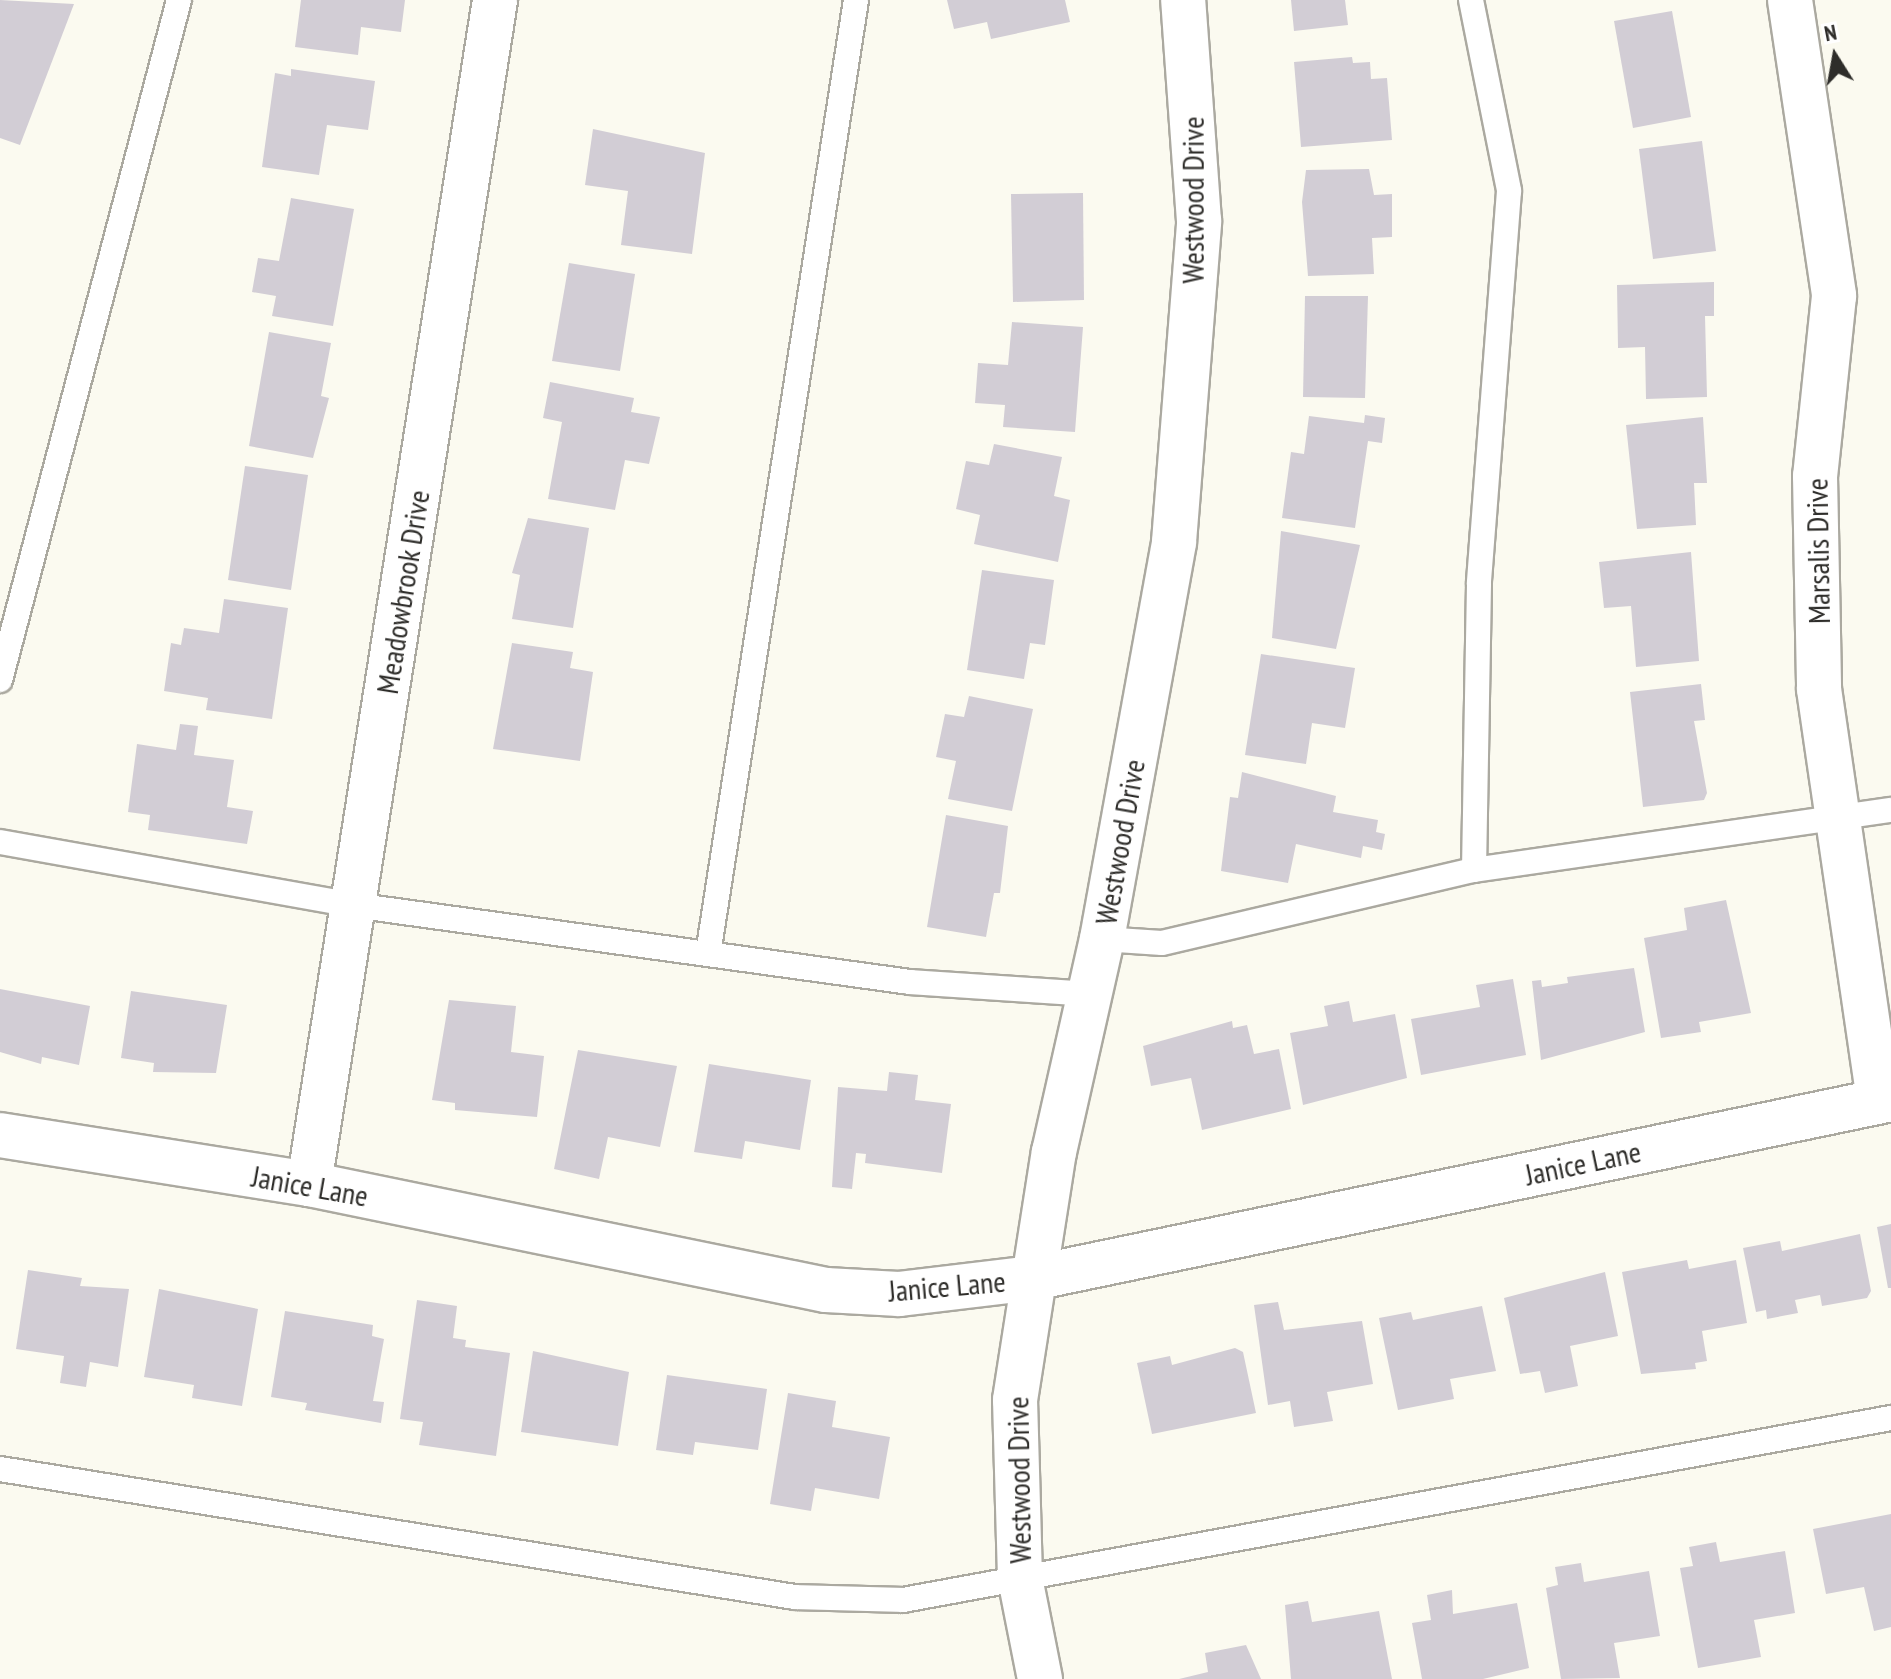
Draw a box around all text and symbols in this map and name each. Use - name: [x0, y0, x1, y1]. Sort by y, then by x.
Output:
- north arrow: [1795, 16, 1875, 96]
- text: N: [1822, 18, 1839, 47]
- street label: Westwood Drive: [1175, 116, 1211, 284]
- street label: Marsalis Drive: [1799, 478, 1837, 624]
- street label: Meadowbrook Drive: [369, 487, 437, 697]
- street label: Westwood Drive: [1088, 757, 1152, 927]
- street label: Janice Lane: [1522, 1133, 1644, 1193]
- street label: Janice Lane: [249, 1158, 371, 1214]
- street label: Janice Lane: [887, 1263, 1007, 1309]
- street label: Westwood Drive: [1000, 1396, 1038, 1564]

